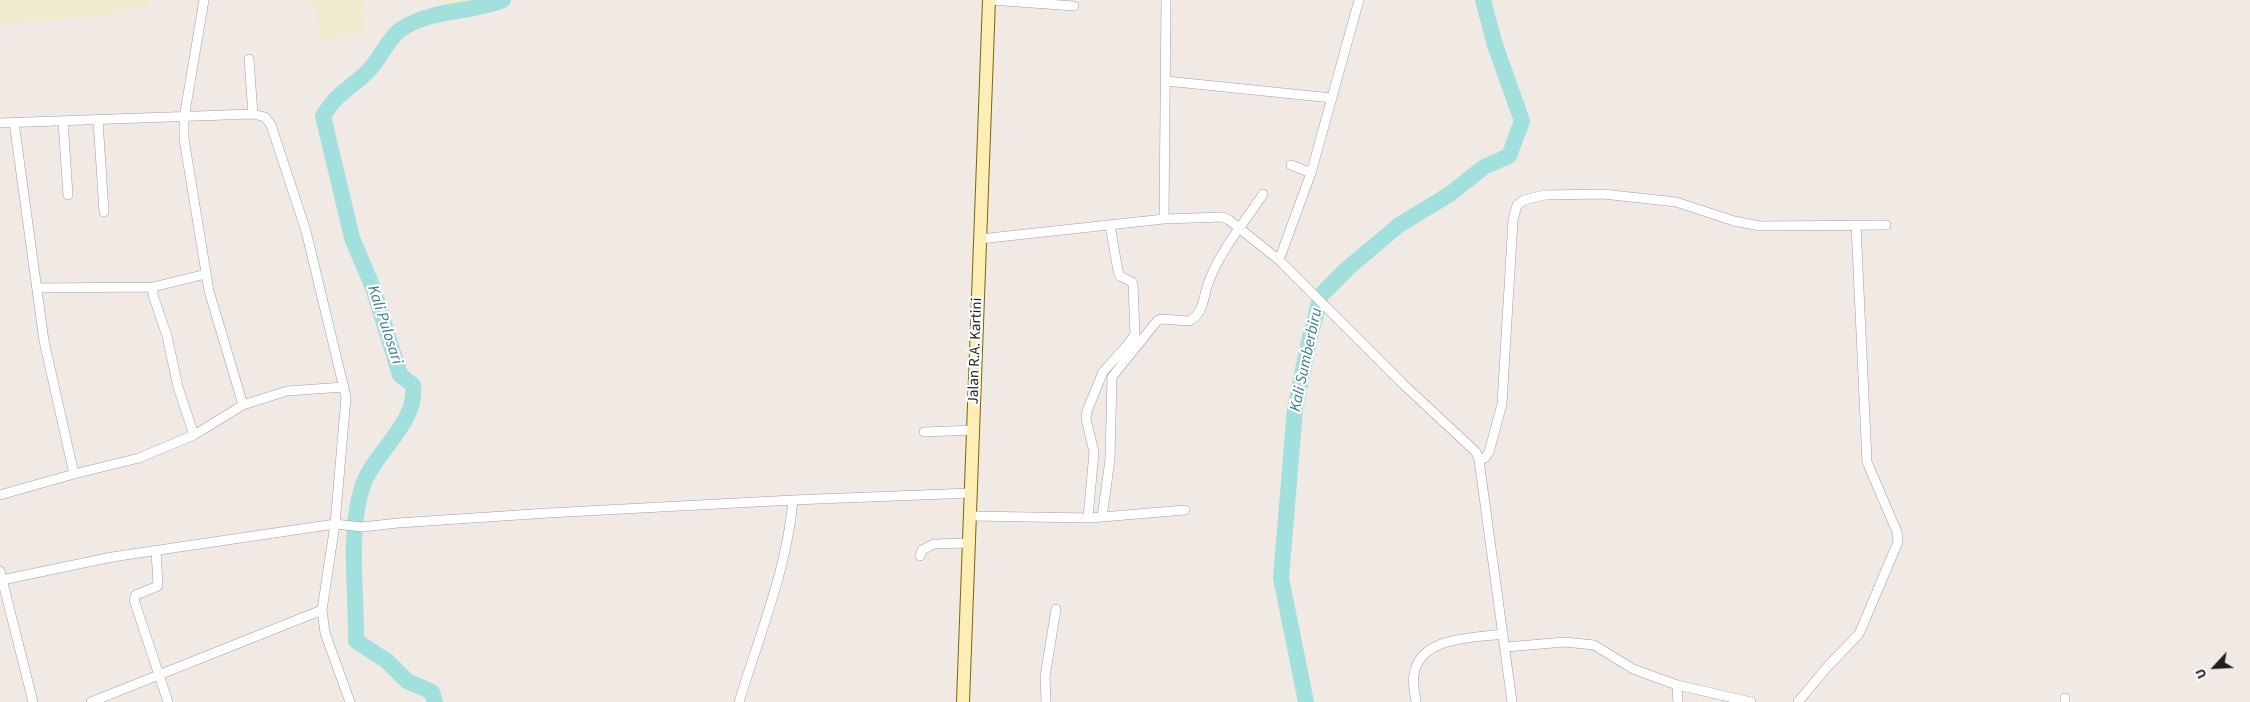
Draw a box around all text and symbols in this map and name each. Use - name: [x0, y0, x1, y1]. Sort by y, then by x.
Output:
- water label: Kali Pulosari: [362, 283, 406, 367]
- street label: Jalan R.A. Kartini: [965, 297, 987, 405]
- water label: Kali Sumberbiru: [1287, 306, 1327, 414]
- north arrow: [2190, 642, 2240, 692]
- text: U: [2190, 665, 2212, 682]

